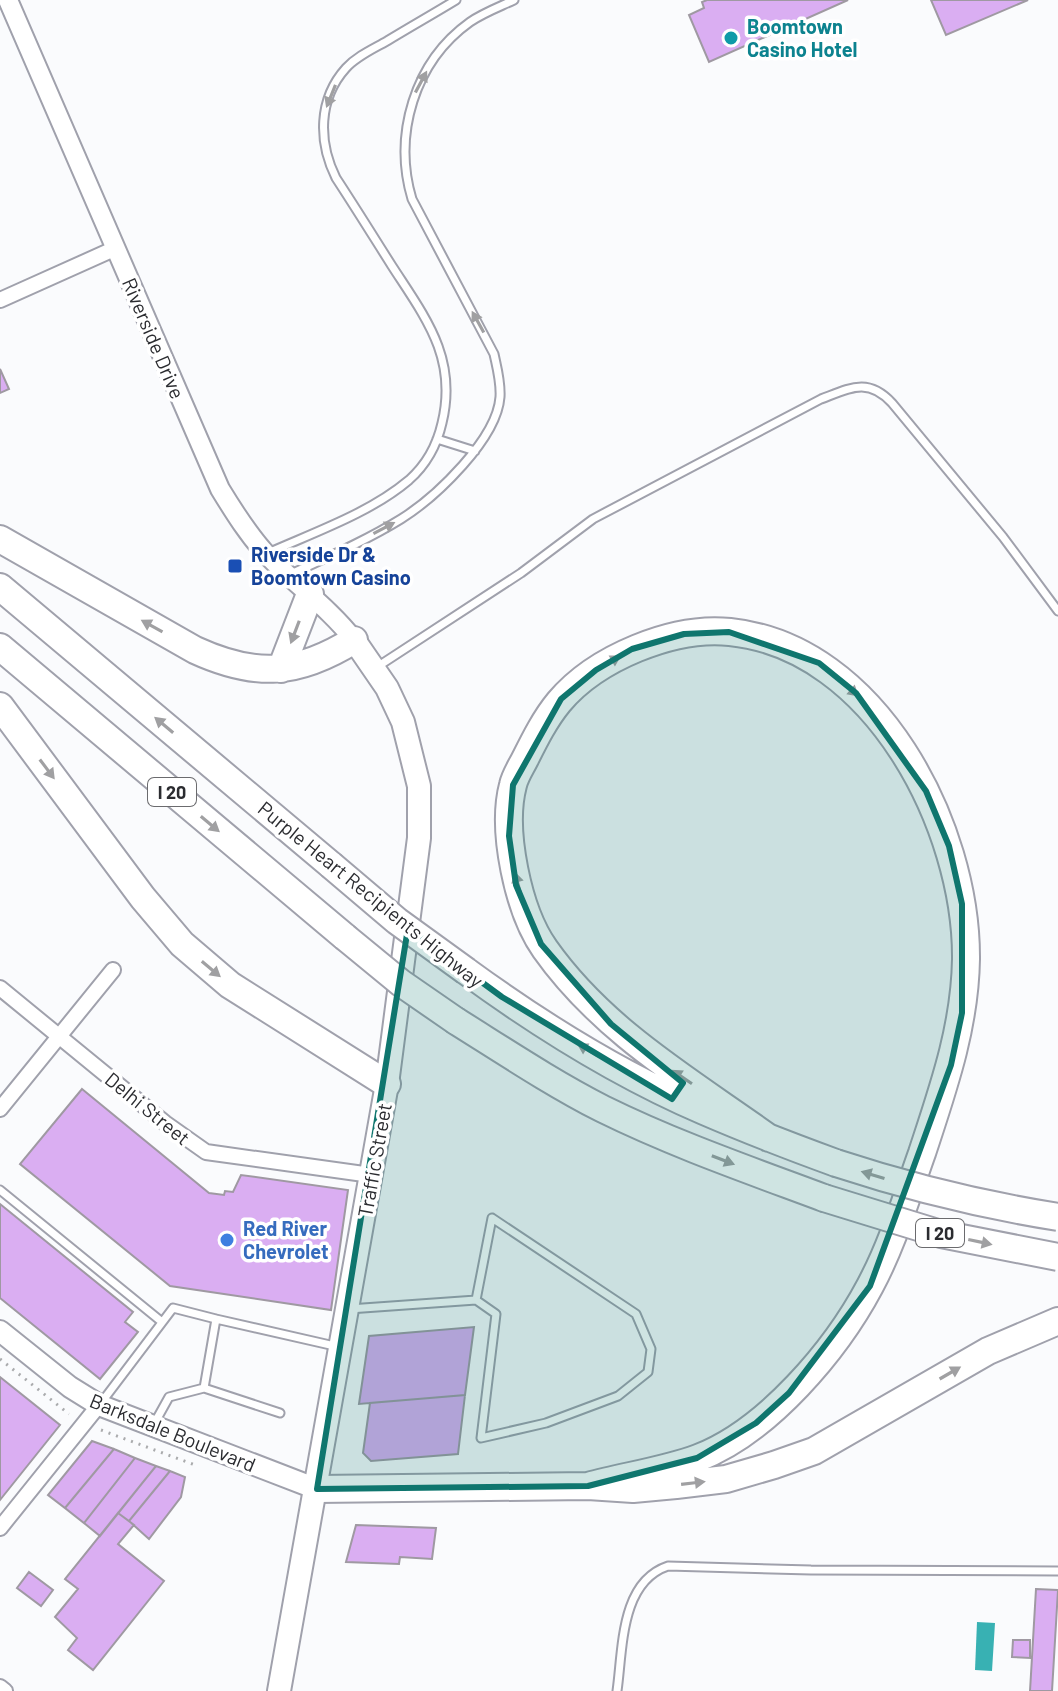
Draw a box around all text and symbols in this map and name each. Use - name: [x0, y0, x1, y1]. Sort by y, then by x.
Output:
- place label: Boomtown Casino Hotel: [747, 14, 858, 61]
- marker: Boomtown Casino Hotel: [722, 29, 740, 47]
- one-way arrow: [414, 70, 427, 93]
- one-way arrow: [324, 84, 337, 108]
- street label: Riverside Drive: [118, 274, 190, 402]
- one-way arrow: [471, 310, 484, 333]
- one-way arrow: [372, 521, 395, 534]
- place label: Riverside Dr & Boomtown Casino: [251, 542, 411, 589]
- marker: Riverside Dr & Boomtown Casino: [226, 557, 244, 575]
- one-way arrow: [141, 619, 164, 632]
- one-way arrow: [288, 620, 301, 644]
- one-way arrow: [599, 655, 621, 669]
- one-way arrow: [840, 679, 859, 697]
- one-way arrow: [154, 717, 174, 734]
- one-way arrow: [39, 758, 54, 779]
- road number: I 20: [148, 778, 196, 806]
- street label: Purple Heart Recipients Highway: [254, 796, 488, 992]
- one-way arrow: [199, 815, 219, 832]
- one-way arrow: [511, 871, 523, 896]
- one-way arrow: [201, 960, 221, 977]
- one-way arrow: [576, 1043, 599, 1057]
- street label: Delhi Street: [101, 1067, 195, 1149]
- one-way arrow: [671, 1070, 693, 1084]
- street label: Traffic Street: [352, 1101, 396, 1219]
- one-way arrow: [711, 1154, 735, 1167]
- one-way arrow: [860, 1168, 884, 1181]
- place label: Red River Chevrolet: [243, 1216, 329, 1263]
- road number: I 20: [916, 1219, 964, 1247]
- marker: Red River Chevrolet: [218, 1231, 236, 1249]
- one-way arrow: [968, 1237, 993, 1249]
- one-way arrow: [939, 1366, 962, 1380]
- street label: Barksdale Boulevard: [87, 1388, 259, 1476]
- one-way arrow: [681, 1476, 706, 1489]

